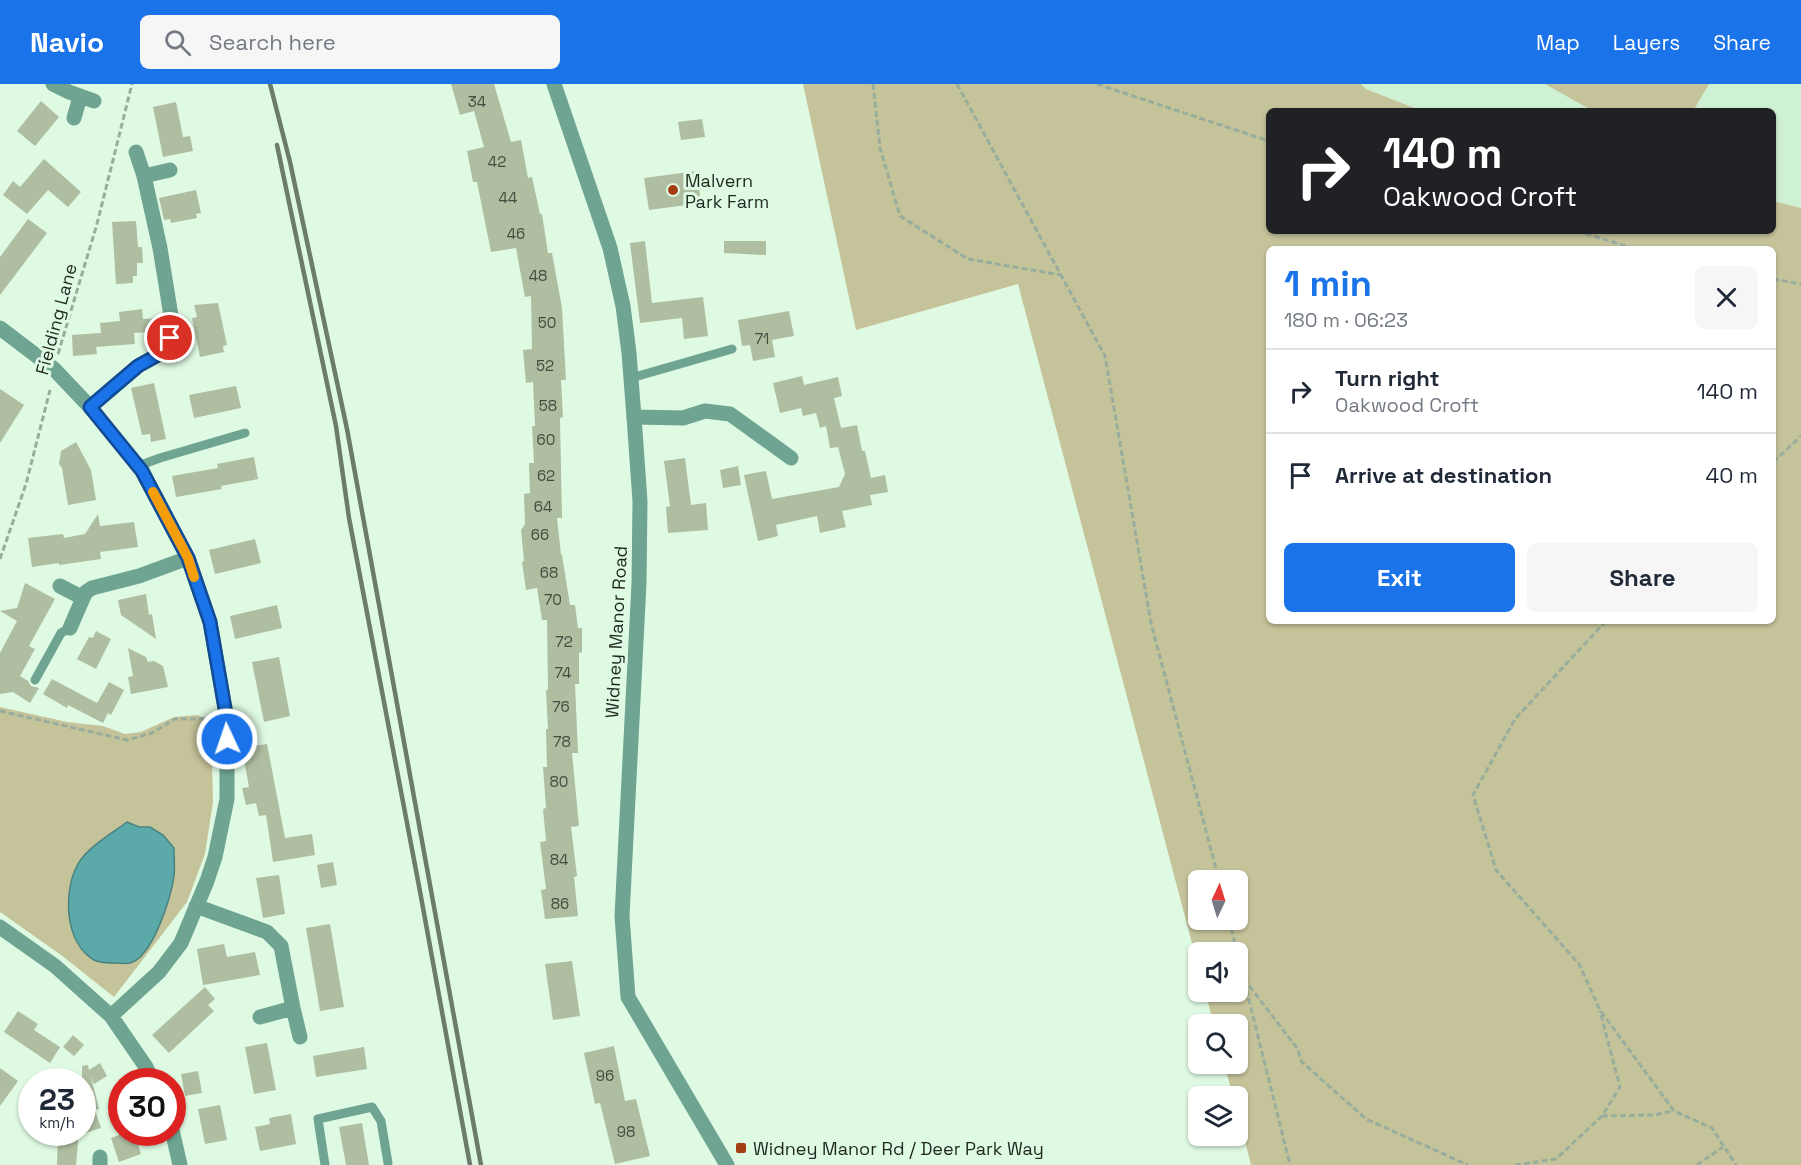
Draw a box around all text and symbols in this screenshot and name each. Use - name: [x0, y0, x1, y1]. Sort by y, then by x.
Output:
- search box: [140, 15, 560, 69]
- text: Navio: [30, 24, 104, 60]
- icon: search: [161, 26, 194, 59]
- text: Search here: [209, 28, 336, 56]
- text: Map: [1536, 29, 1580, 56]
- text: Layers: [1613, 29, 1680, 56]
- text: Share: [1713, 29, 1771, 56]
- house number: 34: [468, 92, 486, 111]
- text: 140 m: [1383, 127, 1502, 180]
- icon: right: [1284, 132, 1362, 210]
- house number: 42: [488, 152, 506, 171]
- place label: Malvern Park Farm: [685, 169, 769, 213]
- text: Oakwood Croft: [1383, 179, 1577, 214]
- marker: Malvern Park Farm: [666, 183, 680, 197]
- house number: 44: [499, 188, 517, 207]
- house number: 46: [507, 224, 525, 243]
- street label: Fielding Lane: [30, 261, 82, 377]
- text: 1 min: [1284, 261, 1372, 307]
- house number: 48: [529, 266, 547, 285]
- button: close: [1695, 266, 1758, 329]
- text: 180 m · 06:23: [1284, 307, 1408, 333]
- pin: [144, 312, 195, 363]
- house number: 50: [538, 313, 556, 332]
- icon: arrive: [153, 321, 186, 354]
- house number: 71: [755, 329, 769, 348]
- house number: 52: [536, 356, 554, 375]
- text: Turn right: [1335, 364, 1440, 392]
- icon: right: [1284, 375, 1317, 408]
- text: 140 m: [1696, 377, 1758, 405]
- text: Oakwood Croft: [1335, 392, 1479, 418]
- house number: 58: [539, 396, 557, 415]
- house number: 60: [537, 430, 555, 449]
- icon: arrive: [1284, 459, 1317, 492]
- text: Arrive at destination: [1335, 461, 1552, 489]
- text: 40 m: [1706, 461, 1758, 489]
- house number: 62: [537, 466, 555, 485]
- house number: 64: [534, 497, 552, 516]
- house number: 66: [531, 525, 549, 544]
- button: Exit: [1284, 543, 1515, 612]
- button: Share: [1527, 543, 1758, 612]
- street label: Widney Manor Road: [600, 545, 632, 719]
- house number: 68: [540, 563, 558, 582]
- house number: 70: [544, 590, 562, 609]
- house number: 72: [555, 632, 573, 651]
- house number: 74: [555, 663, 571, 682]
- house number: 76: [552, 697, 570, 716]
- position arrow: [195, 707, 259, 771]
- house number: 78: [553, 732, 571, 751]
- house number: 80: [550, 772, 568, 791]
- house number: 84: [550, 850, 568, 869]
- north arrow: [1188, 870, 1248, 930]
- map controls: [1188, 870, 1248, 1146]
- house number: 86: [551, 894, 569, 913]
- button: sound: [1188, 942, 1248, 1002]
- button: search: [1188, 1014, 1248, 1074]
- house number: 96: [596, 1066, 614, 1085]
- speed limit sign: 30: [108, 1068, 186, 1146]
- text: 23: [39, 1080, 75, 1119]
- button: layers: [1188, 1086, 1248, 1146]
- text: km/h: [39, 1113, 75, 1132]
- house number: 98: [617, 1122, 635, 1141]
- place label: Widney Manor Rd / Deer Park Way: [753, 1137, 1044, 1160]
- marker: Widney Manor Rd / Deer Park Way: [734, 1141, 748, 1155]

